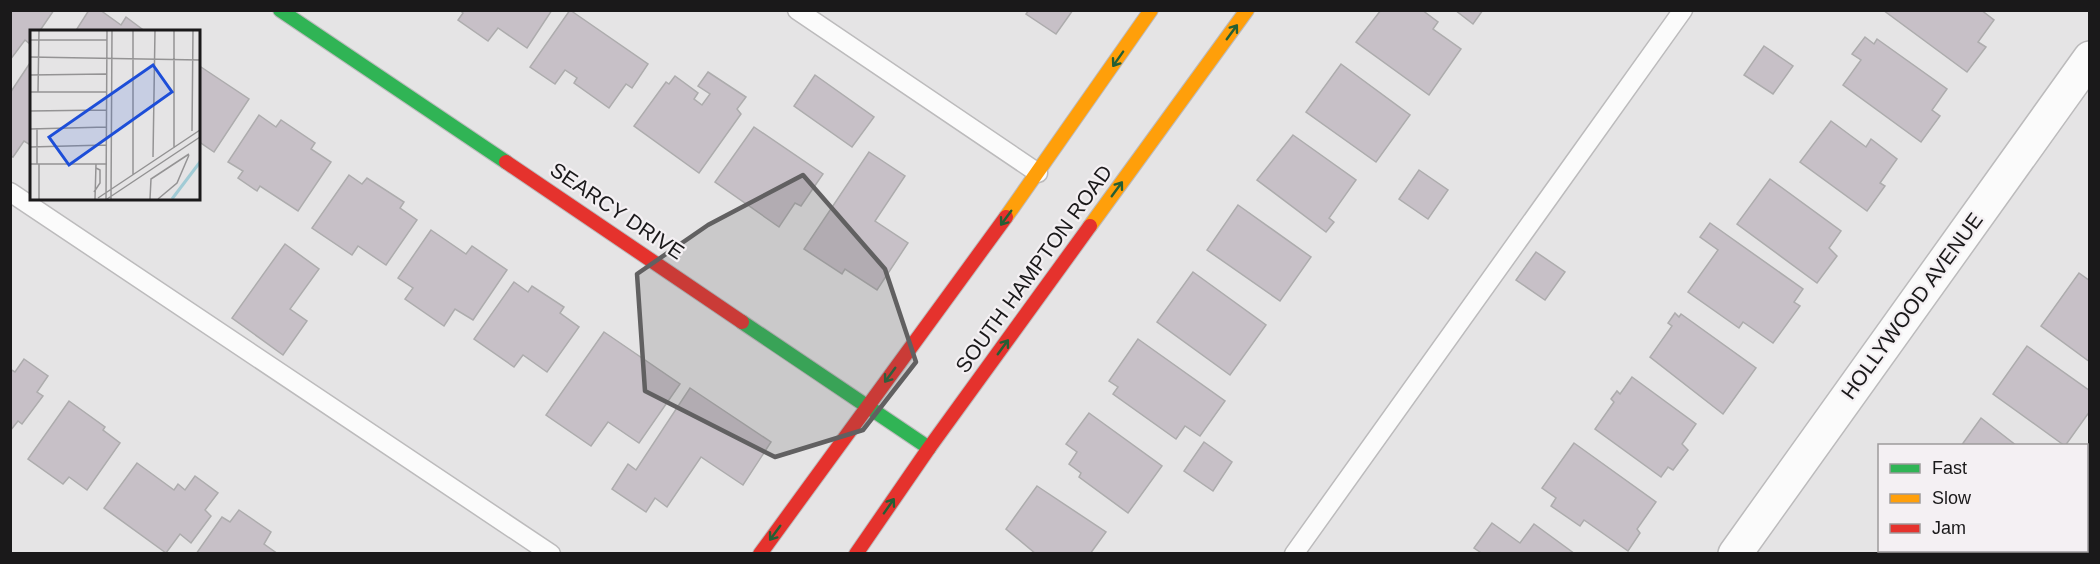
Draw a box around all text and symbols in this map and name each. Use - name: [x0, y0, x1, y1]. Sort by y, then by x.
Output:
- one-way arrow: [1226, 24, 1238, 40]
- inset map: [30, 30, 200, 200]
- one-way arrow: [1112, 50, 1124, 66]
- street label: SEARCY DRIVE: [546, 157, 688, 264]
- street label: SOUTH HAMPTON ROAD: [951, 161, 1117, 377]
- one-way arrow: [1111, 182, 1124, 198]
- street label: HOLLYWOOD AVENUE: [1836, 208, 1987, 403]
- one-way arrow: [999, 210, 1012, 226]
- one-way arrow: [997, 340, 1009, 356]
- one-way arrow: [884, 367, 896, 383]
- legend: [1878, 444, 2088, 552]
- text: Fast: [1932, 458, 1967, 478]
- text: Slow: [1932, 488, 1972, 508]
- one-way arrow: [883, 498, 895, 514]
- text: Jam: [1932, 518, 1966, 538]
- one-way arrow: [769, 524, 781, 540]

